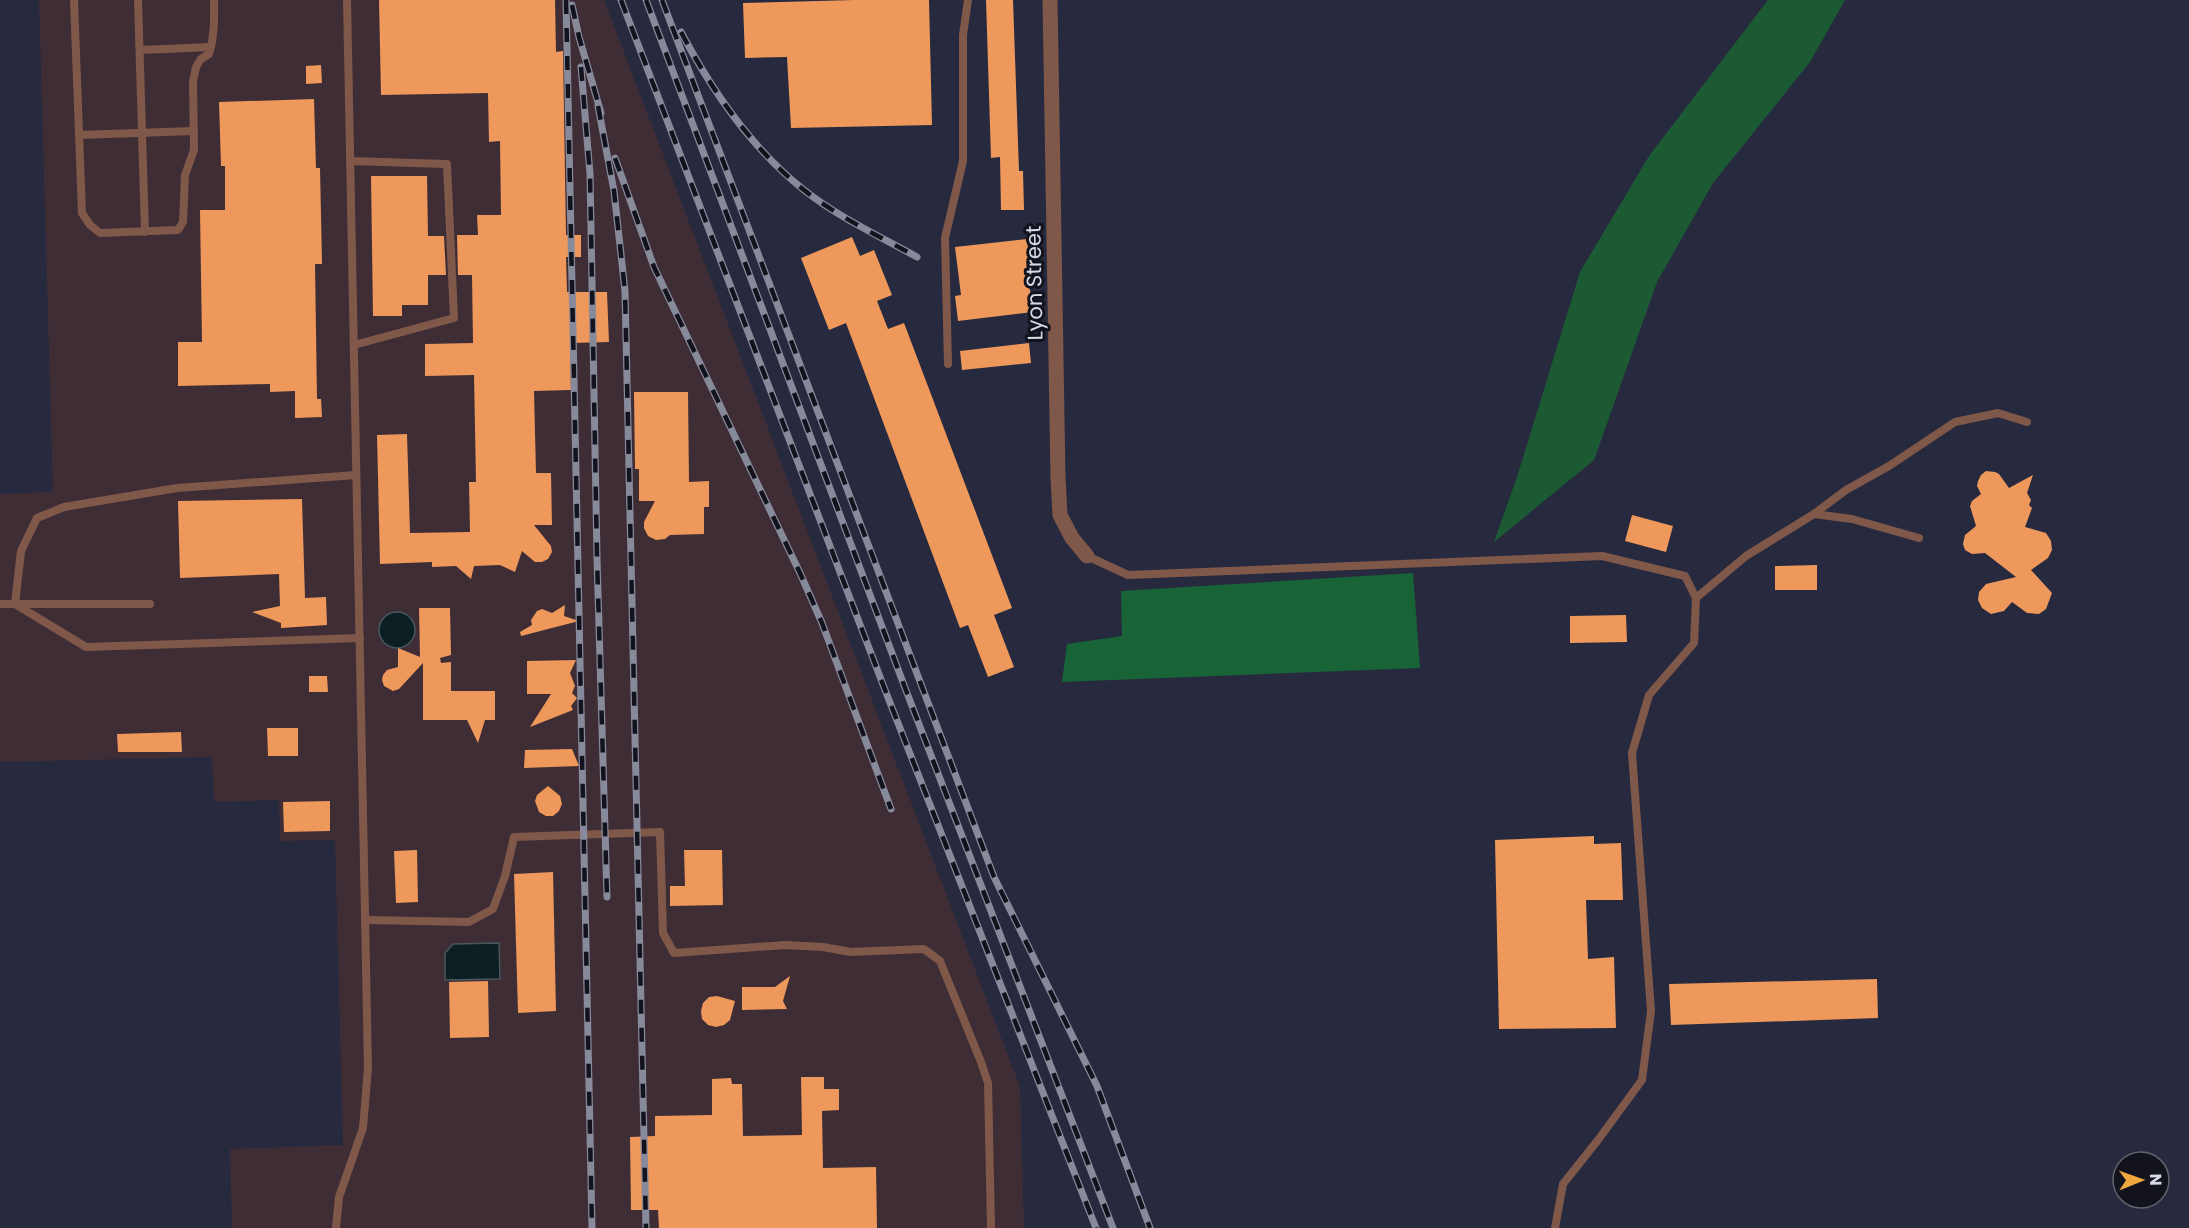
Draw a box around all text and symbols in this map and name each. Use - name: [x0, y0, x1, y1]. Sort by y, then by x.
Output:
- street label: Lyon Street: [1018, 225, 1050, 341]
- north arrow: [2111, 1150, 2171, 1210]
- text: N: [2144, 1174, 2167, 1186]

